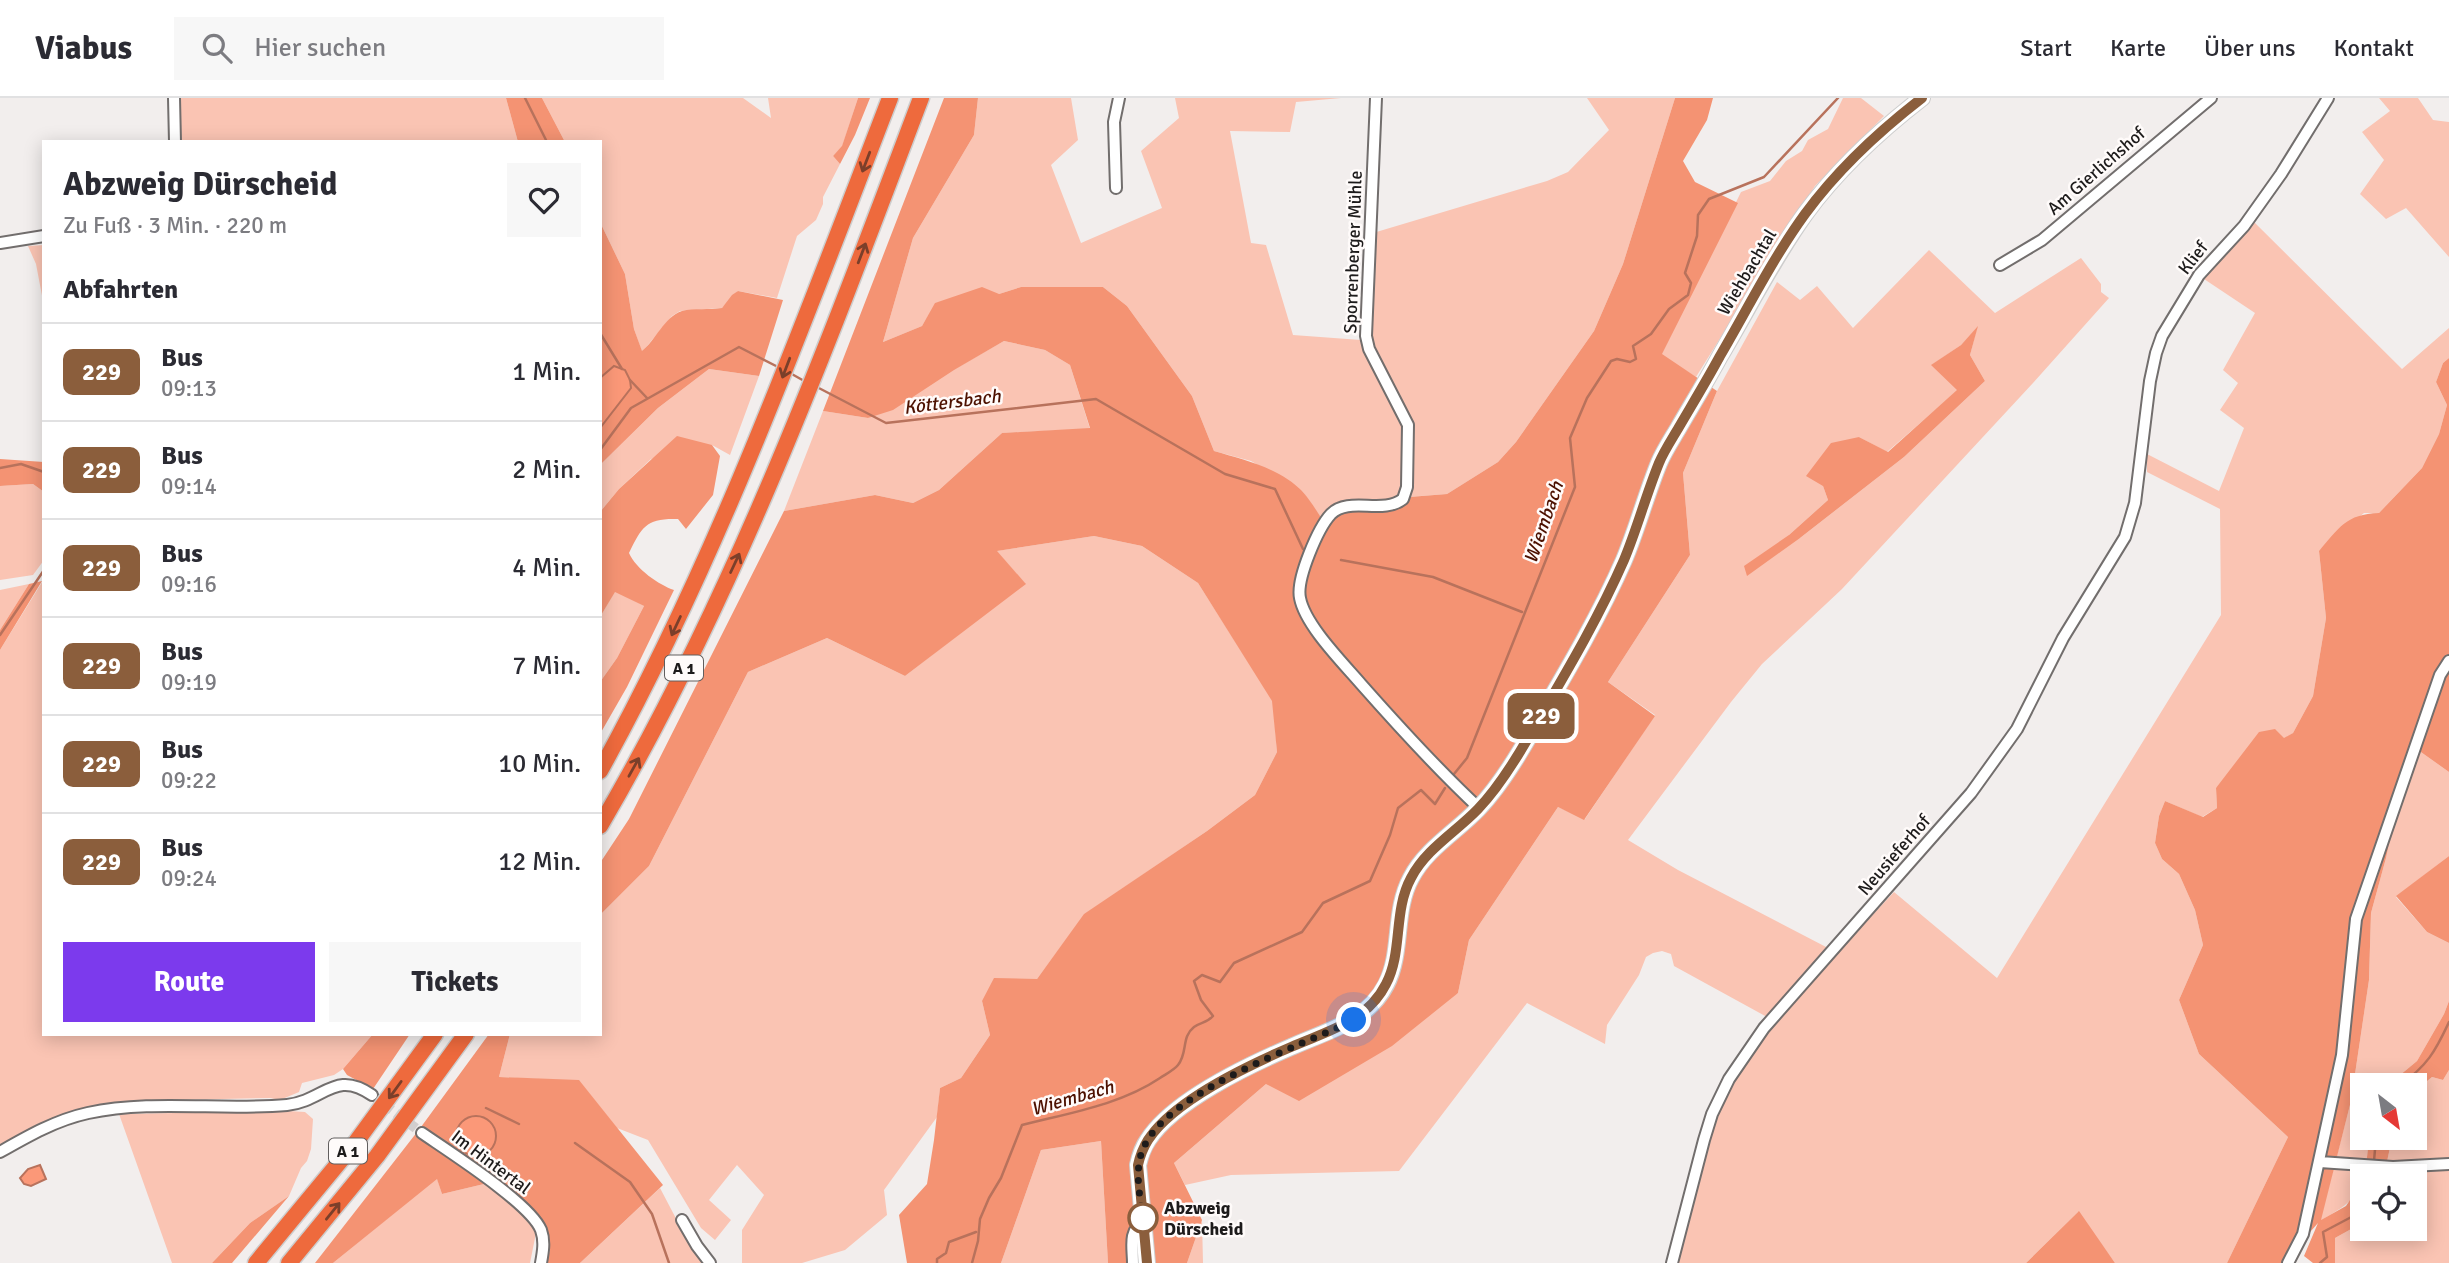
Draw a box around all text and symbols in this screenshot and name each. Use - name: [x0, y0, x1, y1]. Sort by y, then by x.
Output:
- search box: [174, 17, 664, 80]
- text: Viabus: [35, 28, 132, 69]
- icon: search: [198, 29, 236, 67]
- text: Hier suchen: [254, 32, 386, 64]
- text: Start: [2020, 33, 2072, 63]
- text: Karte: [2110, 33, 2166, 63]
- text: Über uns: [2204, 33, 2296, 63]
- text: Kontakt: [2334, 33, 2414, 63]
- street label: Am Gierlichshof: [2042, 122, 2150, 220]
- one-way arrow: [858, 150, 871, 172]
- button: heart: [507, 163, 581, 237]
- text: Abzweig Dürscheid: [63, 164, 337, 205]
- street label: Sporrenberger Mühle: [1339, 170, 1367, 334]
- text: Zu Fuß · 3 Min. · 220 m: [63, 211, 287, 240]
- street label: Wiehbachtal: [1713, 225, 1781, 319]
- street label: Klief: [2173, 236, 2213, 279]
- one-way arrow: [857, 242, 870, 264]
- text: Abfahrten: [63, 274, 178, 306]
- text: Bus: [161, 342, 203, 374]
- text: 1 Min.: [512, 356, 581, 388]
- one-way arrow: [779, 356, 792, 378]
- text: 229: [82, 357, 121, 387]
- text: 09:13: [161, 374, 217, 403]
- water label: Köttersbach: [902, 384, 1003, 420]
- text: Bus: [161, 440, 203, 472]
- text: 2 Min.: [512, 454, 581, 486]
- text: 229: [82, 455, 121, 485]
- text: 09:14: [161, 472, 217, 501]
- water label: Wiembach: [1519, 478, 1569, 566]
- text: Bus: [161, 538, 203, 570]
- text: 4 Min.: [512, 552, 581, 584]
- text: 229: [82, 553, 121, 583]
- one-way arrow: [729, 553, 742, 574]
- text: 09:16: [161, 570, 217, 599]
- one-way arrow: [668, 615, 681, 636]
- text: Bus: [161, 636, 203, 668]
- text: 7 Min.: [512, 650, 581, 682]
- text: 229: [82, 651, 121, 681]
- road number: A 1: [665, 656, 703, 680]
- text: 09:19: [161, 668, 217, 697]
- line badge: 229: [1501, 693, 1581, 739]
- text: 229: [1522, 701, 1560, 731]
- text: Bus: [161, 734, 203, 766]
- text: 10 Min.: [498, 748, 581, 780]
- text: 229: [82, 749, 121, 779]
- one-way arrow: [627, 757, 641, 777]
- text: 09:22: [161, 766, 217, 795]
- street label: Neusieferhof: [1853, 810, 1936, 900]
- text: Bus: [161, 832, 203, 864]
- text: 12 Min.: [498, 846, 581, 878]
- text: 229: [82, 847, 121, 877]
- text: 09:24: [161, 864, 217, 893]
- button: Route: [63, 942, 315, 1022]
- button: Tickets: [329, 942, 581, 1022]
- your location: [1336, 1002, 1371, 1037]
- north arrow: [2350, 1073, 2427, 1150]
- map controls: [2350, 1073, 2427, 1241]
- water label: Wiembach: [1028, 1075, 1117, 1121]
- one-way arrow: [388, 1080, 403, 1099]
- street label: Im Hintertal: [447, 1125, 535, 1199]
- road number: A 1: [329, 1138, 367, 1163]
- button: locate: [2350, 1164, 2427, 1241]
- place label: Abzweig Dürscheid: [1164, 1197, 1244, 1240]
- one-way arrow: [325, 1202, 341, 1220]
- marker: Abzweig Dürscheid: [1128, 1203, 1158, 1233]

